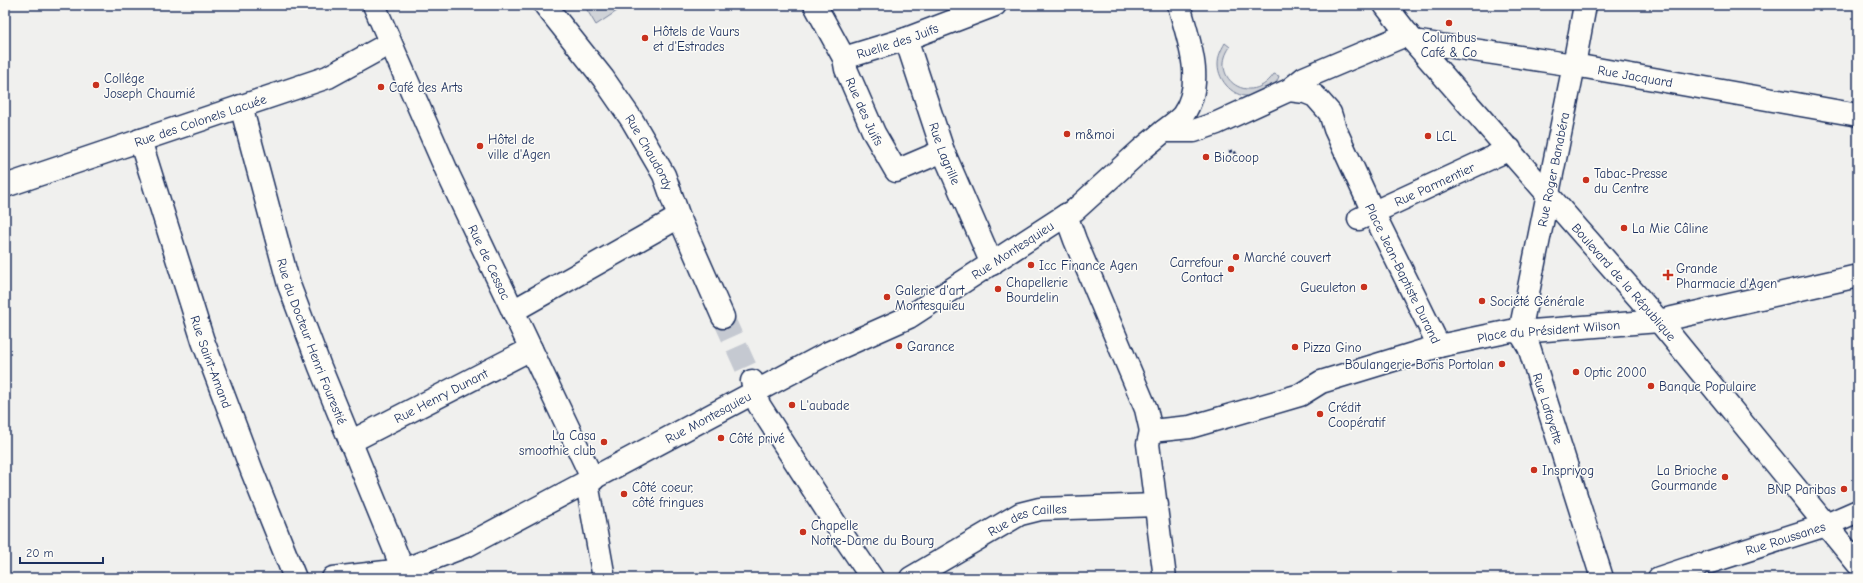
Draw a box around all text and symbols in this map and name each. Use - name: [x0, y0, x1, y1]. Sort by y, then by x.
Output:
- marker: Columbus Café & Co: [1444, 18, 1454, 28]
- street label: Ruelle des Juifs: [855, 20, 940, 62]
- place label: Hôtels de Vaurs et d'Estrades: [653, 24, 740, 54]
- place label: Columbus Café & Co: [1421, 30, 1477, 60]
- marker: Hôtels de Vaurs et d'Estrades: [640, 33, 650, 43]
- street label: Rue Jacquard: [1596, 62, 1674, 90]
- place label: Collége Joseph Chaumié: [104, 71, 196, 101]
- street label: Rue des Juifs: [843, 75, 887, 148]
- marker: Collége Joseph Chaumié: [91, 80, 101, 90]
- place label: Café des Arts: [389, 80, 463, 95]
- marker: Café des Arts: [376, 82, 386, 92]
- street label: Rue des Colonels Lacuée: [132, 91, 269, 150]
- street label: Rue Chaudordy: [622, 111, 676, 192]
- street label: Rue Roger Banabéra: [1534, 111, 1572, 228]
- street label: Rue Lagrille: [926, 121, 964, 187]
- place label: m&moi: [1075, 127, 1115, 142]
- marker: m&moi: [1062, 129, 1072, 139]
- place label: LCL: [1436, 129, 1457, 144]
- marker: LCL: [1423, 131, 1433, 141]
- place label: Hôtel de ville d'Agen: [487, 132, 551, 162]
- marker: Hôtel de ville d'Agen: [475, 141, 485, 151]
- place label: Biocoop: [1214, 150, 1259, 165]
- marker: Biocoop: [1201, 152, 1211, 162]
- street label: Rue Parmentier: [1392, 159, 1478, 210]
- place label: Tabac-Presse du Centre: [1594, 166, 1668, 196]
- marker: Tabac-Presse du Centre: [1581, 175, 1591, 185]
- street label: Place Jean-Baptiste Durand: [1362, 201, 1444, 346]
- street label: Rue Montesquieu: [969, 218, 1057, 282]
- street label: Boulevard de la République: [1569, 220, 1679, 344]
- place label: La Mie Câline: [1632, 221, 1709, 236]
- street label: Rue de Cessac: [465, 222, 514, 302]
- marker: La Mie Câline: [1619, 223, 1629, 233]
- place label: Marché couvert: [1244, 250, 1332, 265]
- marker: Marché couvert: [1231, 252, 1241, 262]
- place label: Carrefour Contact: [1170, 255, 1224, 285]
- street label: Rue du Docteur Henri Fourestié: [274, 257, 350, 427]
- place label: Icc Finance Agen: [1039, 258, 1138, 273]
- marker: Icc Finance Agen: [1026, 260, 1036, 270]
- place label: Grande Pharmacie d'Agen: [1676, 261, 1777, 291]
- marker: Carrefour Contact: [1226, 264, 1236, 274]
- marker: Grande Pharmacie d'Agen: [1663, 270, 1673, 280]
- place label: Chapellerie Bourdelin: [1006, 275, 1068, 305]
- place label: Gueuleton: [1300, 280, 1356, 295]
- marker: Gueuleton: [1359, 282, 1369, 292]
- place label: Galerie d'art Montesquieu: [895, 283, 966, 313]
- marker: Chapellerie Bourdelin: [993, 284, 1003, 294]
- marker: Galerie d'art Montesquieu: [882, 292, 892, 302]
- place label: Société Générale: [1490, 294, 1585, 309]
- marker: Société Générale: [1477, 296, 1487, 306]
- street label: Rue Saint-Amand: [187, 314, 235, 410]
- street label: Place du Président Wilson: [1476, 317, 1621, 346]
- place label: Garance: [907, 339, 955, 354]
- place label: Pizza Gino: [1303, 340, 1362, 355]
- marker: Garance: [894, 341, 904, 351]
- marker: Pizza Gino: [1290, 342, 1300, 352]
- place label: Boulangerie Boris Portolan: [1345, 357, 1494, 372]
- marker: Boulangerie Boris Portolan: [1497, 359, 1507, 369]
- street label: Rue Henry Dunant: [392, 365, 492, 426]
- place label: Optic 2000: [1584, 365, 1647, 380]
- marker: Optic 2000: [1571, 367, 1581, 377]
- street label: Rue Lafayette: [1530, 371, 1566, 447]
- place label: Banque Populaire: [1659, 379, 1757, 394]
- marker: Banque Populaire: [1646, 381, 1656, 391]
- street label: Rue Montesquieu: [663, 389, 754, 446]
- place label: L'aubade: [800, 398, 850, 413]
- marker: L'aubade: [787, 400, 797, 410]
- place label: Crédit Coopératif: [1328, 400, 1386, 430]
- marker: Crédit Coopératif: [1315, 409, 1325, 419]
- place label: La Casa smoothie club: [519, 428, 596, 458]
- place label: Côté privé: [729, 431, 785, 446]
- marker: Côté privé: [716, 433, 726, 443]
- marker: La Casa smoothie club: [599, 437, 609, 447]
- place label: Inspriyog: [1542, 463, 1594, 478]
- place label: La Brioche Gourmande: [1651, 463, 1717, 493]
- marker: Inspriyog: [1529, 465, 1539, 475]
- marker: La Brioche Gourmande: [1720, 472, 1730, 482]
- place label: Côté coeur, côté fringues: [632, 480, 704, 510]
- place label: BNP Paribas: [1767, 482, 1836, 497]
- marker: BNP Paribas: [1839, 484, 1849, 494]
- marker: Côté coeur, côté fringues: [619, 489, 629, 499]
- street label: Rue des Cailles: [985, 501, 1067, 539]
- place label: Chapelle Notre-Dame du Bourg: [811, 518, 934, 548]
- street label: Rue Roussanes: [1744, 519, 1827, 558]
- marker: Chapelle Notre-Dame du Bourg: [798, 527, 808, 537]
- scale bar: [20, 539, 103, 565]
- text: 20 m: [26, 546, 54, 560]

